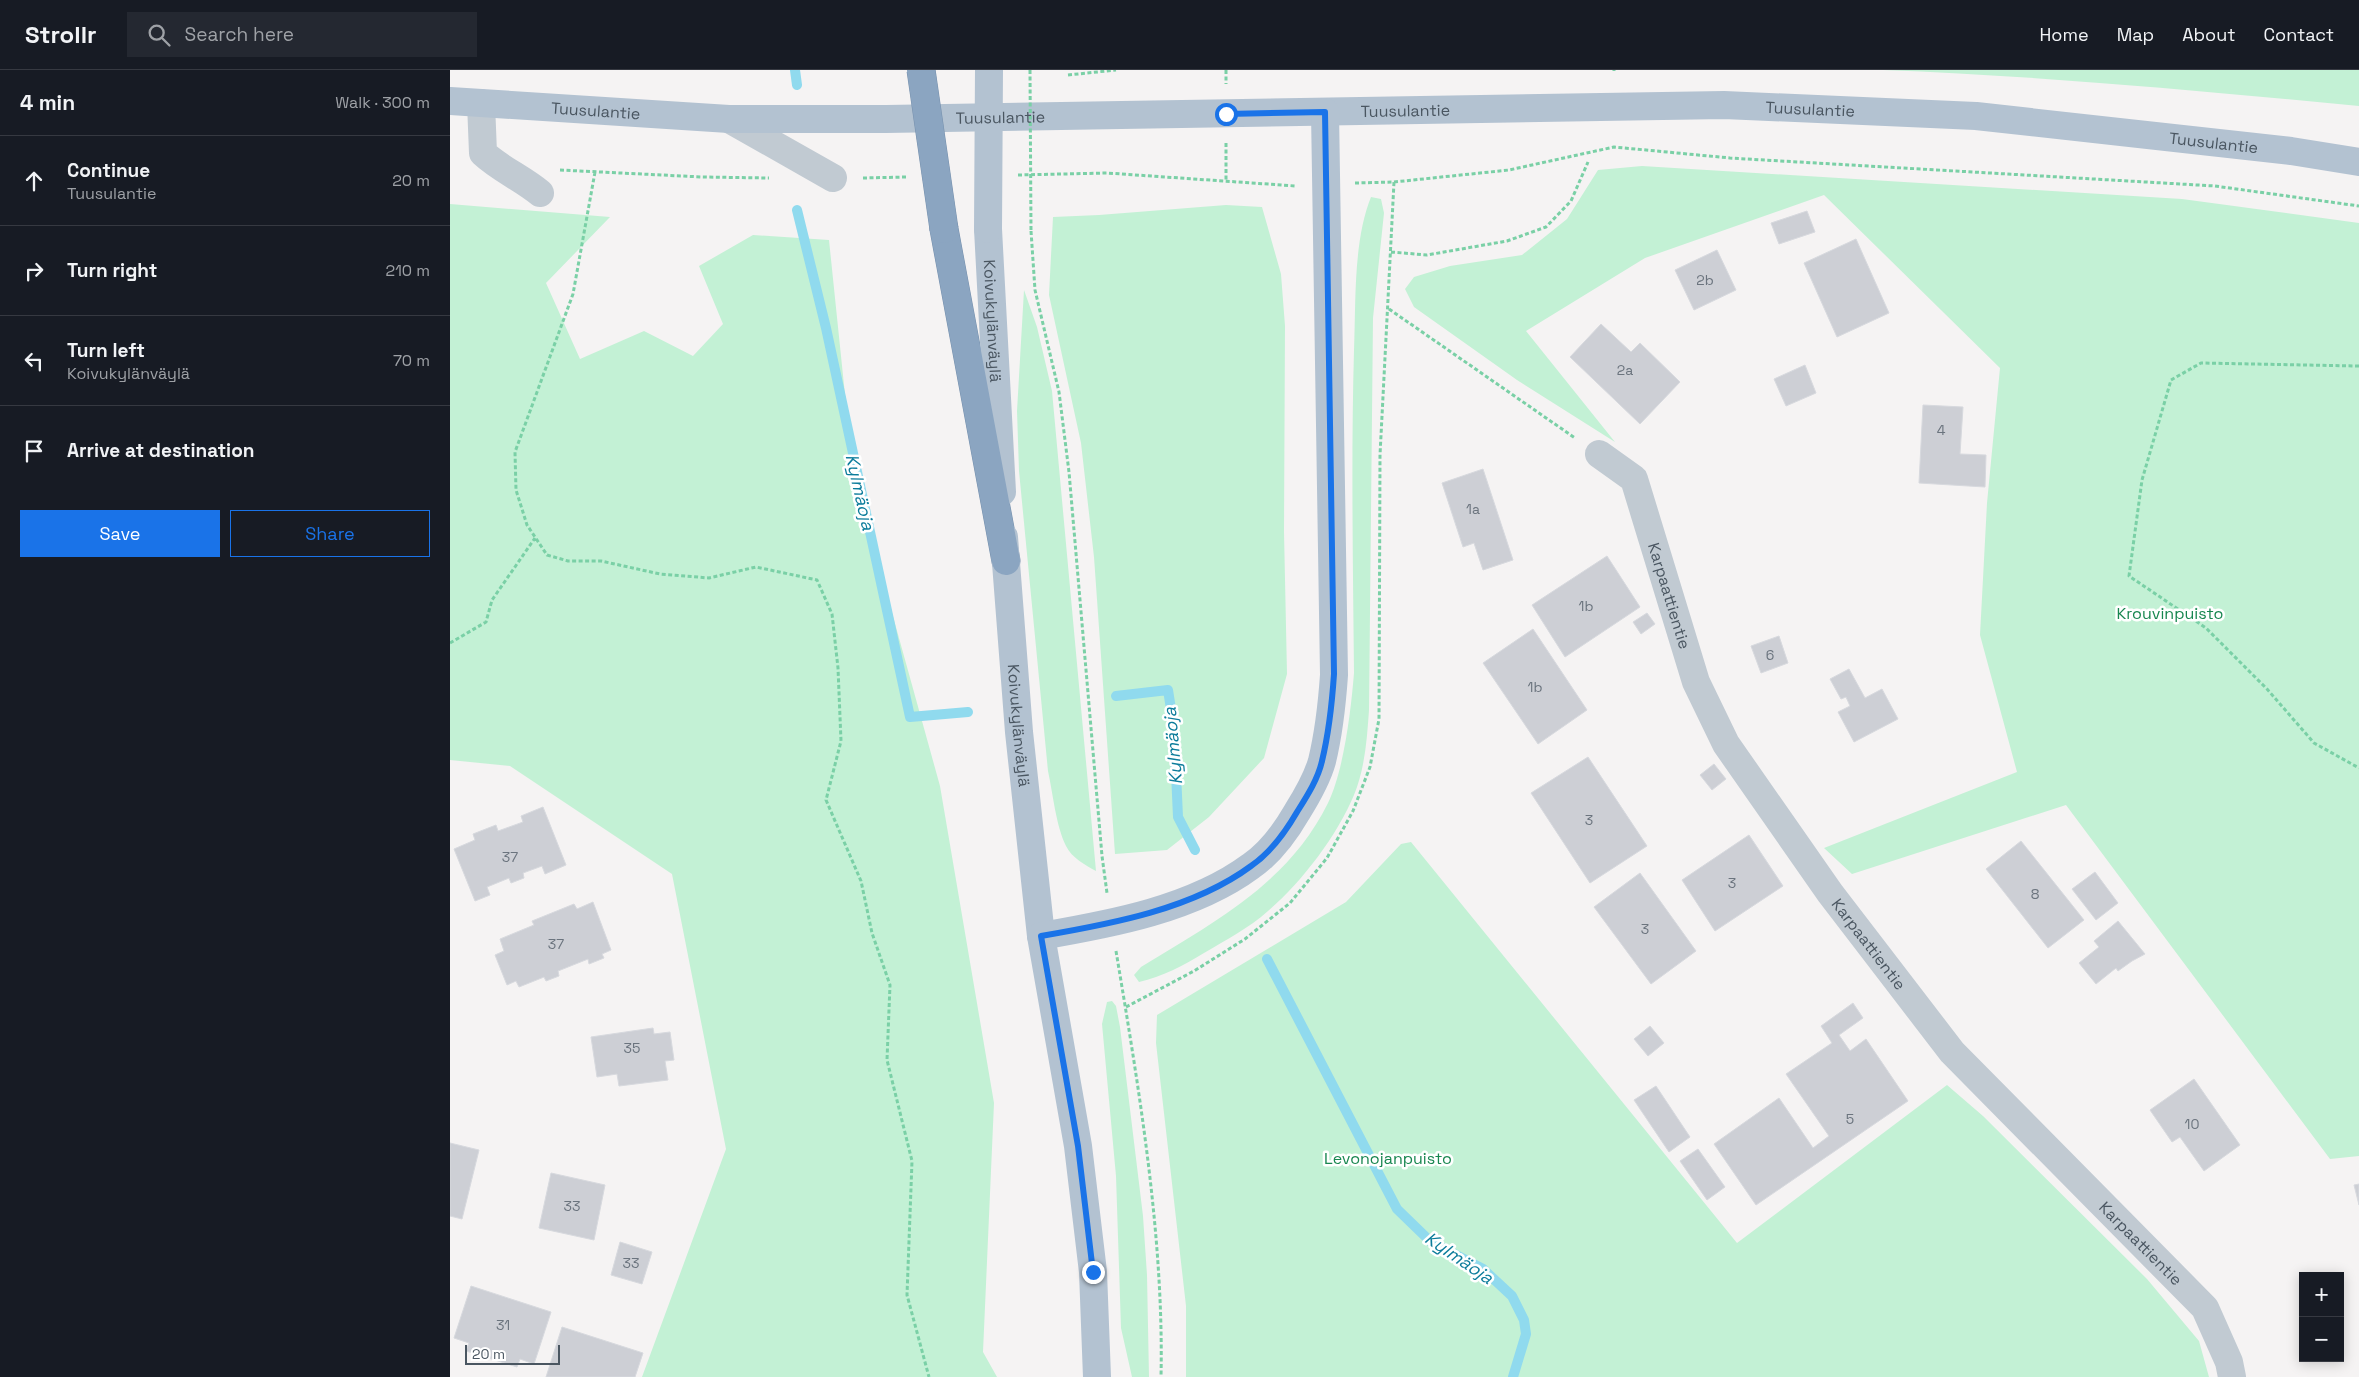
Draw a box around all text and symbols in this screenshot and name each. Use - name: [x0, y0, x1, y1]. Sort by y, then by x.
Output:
- search box: [127, 12, 477, 57]
- text: Strollr: [25, 19, 97, 50]
- icon: search: [145, 21, 173, 49]
- text: Search here: [185, 22, 294, 47]
- text: Home: [2040, 23, 2089, 46]
- text: Map: [2117, 23, 2154, 46]
- text: About: [2182, 23, 2236, 46]
- text: Contact: [2264, 23, 2334, 46]
- text: 4 min: [20, 89, 75, 116]
- text: Walk · 300 m: [335, 92, 430, 113]
- street label: Tuusulantie: [1765, 97, 1855, 122]
- street label: Tuusulantie: [550, 98, 641, 124]
- street label: Tuusulantie: [1360, 100, 1450, 122]
- route start: [1215, 103, 1238, 126]
- street label: Tuusulantie: [955, 106, 1045, 129]
- street label: Tuusulantie: [2168, 128, 2259, 158]
- text: Continue: [67, 158, 150, 183]
- icon: ahead: [20, 167, 48, 195]
- text: 20 m: [392, 170, 430, 191]
- text: Tuusulantie: [67, 183, 156, 204]
- icon: right: [20, 257, 48, 285]
- text: Turn right: [67, 258, 157, 283]
- street label: Koivukylänväylä: [979, 259, 1006, 383]
- text: 210 m: [386, 260, 430, 281]
- house number: 2b: [1696, 271, 1714, 289]
- text: Turn left: [67, 338, 145, 363]
- icon: left: [20, 347, 48, 375]
- text: 70 m: [393, 350, 430, 371]
- house number: 2a: [1617, 361, 1633, 379]
- text: Koivukylänväylä: [67, 363, 190, 384]
- house number: 4: [1937, 421, 1946, 439]
- icon: arrive: [20, 437, 48, 465]
- text: Arrive at destination: [67, 438, 255, 463]
- water label: Kylmäoja: [841, 451, 881, 533]
- house number: 1a: [1466, 500, 1480, 518]
- button: Save: [20, 510, 220, 557]
- button: Share: [230, 510, 430, 557]
- street label: Karpaattientie: [1643, 540, 1695, 651]
- house number: 1b: [1579, 597, 1593, 615]
- park label: Krouvinpuisto: [2117, 603, 2223, 624]
- house number: 6: [1766, 646, 1774, 664]
- street label: Koivukylänväylä: [1003, 663, 1035, 788]
- house number: 1b: [1528, 678, 1542, 696]
- water label: Kylmäoja: [1158, 706, 1187, 786]
- house number: 3: [1585, 811, 1593, 829]
- house number: 37: [502, 848, 518, 866]
- house number: 3: [1728, 874, 1736, 892]
- house number: 8: [2031, 885, 2040, 903]
- street label: Karpaattientie: [1827, 894, 1910, 994]
- house number: 3: [1641, 920, 1649, 938]
- house number: 37: [548, 935, 564, 953]
- house number: 35: [624, 1039, 640, 1057]
- house number: 5: [1846, 1110, 1854, 1128]
- house number: 10: [2185, 1115, 2199, 1133]
- park label: Levonojanpuisto: [1324, 1148, 1452, 1169]
- house number: 33: [564, 1197, 580, 1215]
- street label: Karpaattientie: [2094, 1197, 2187, 1290]
- water label: Kylmäoja: [1421, 1226, 1498, 1289]
- house number: 33: [623, 1254, 639, 1272]
- route end: [1082, 1261, 1105, 1284]
- map controls: [2299, 1272, 2344, 1362]
- button: +: [2299, 1272, 2344, 1317]
- house number: 31: [496, 1316, 510, 1334]
- button: −: [2299, 1317, 2344, 1362]
- scale bar: [465, 1342, 560, 1365]
- text: 20 m: [472, 1345, 505, 1363]

